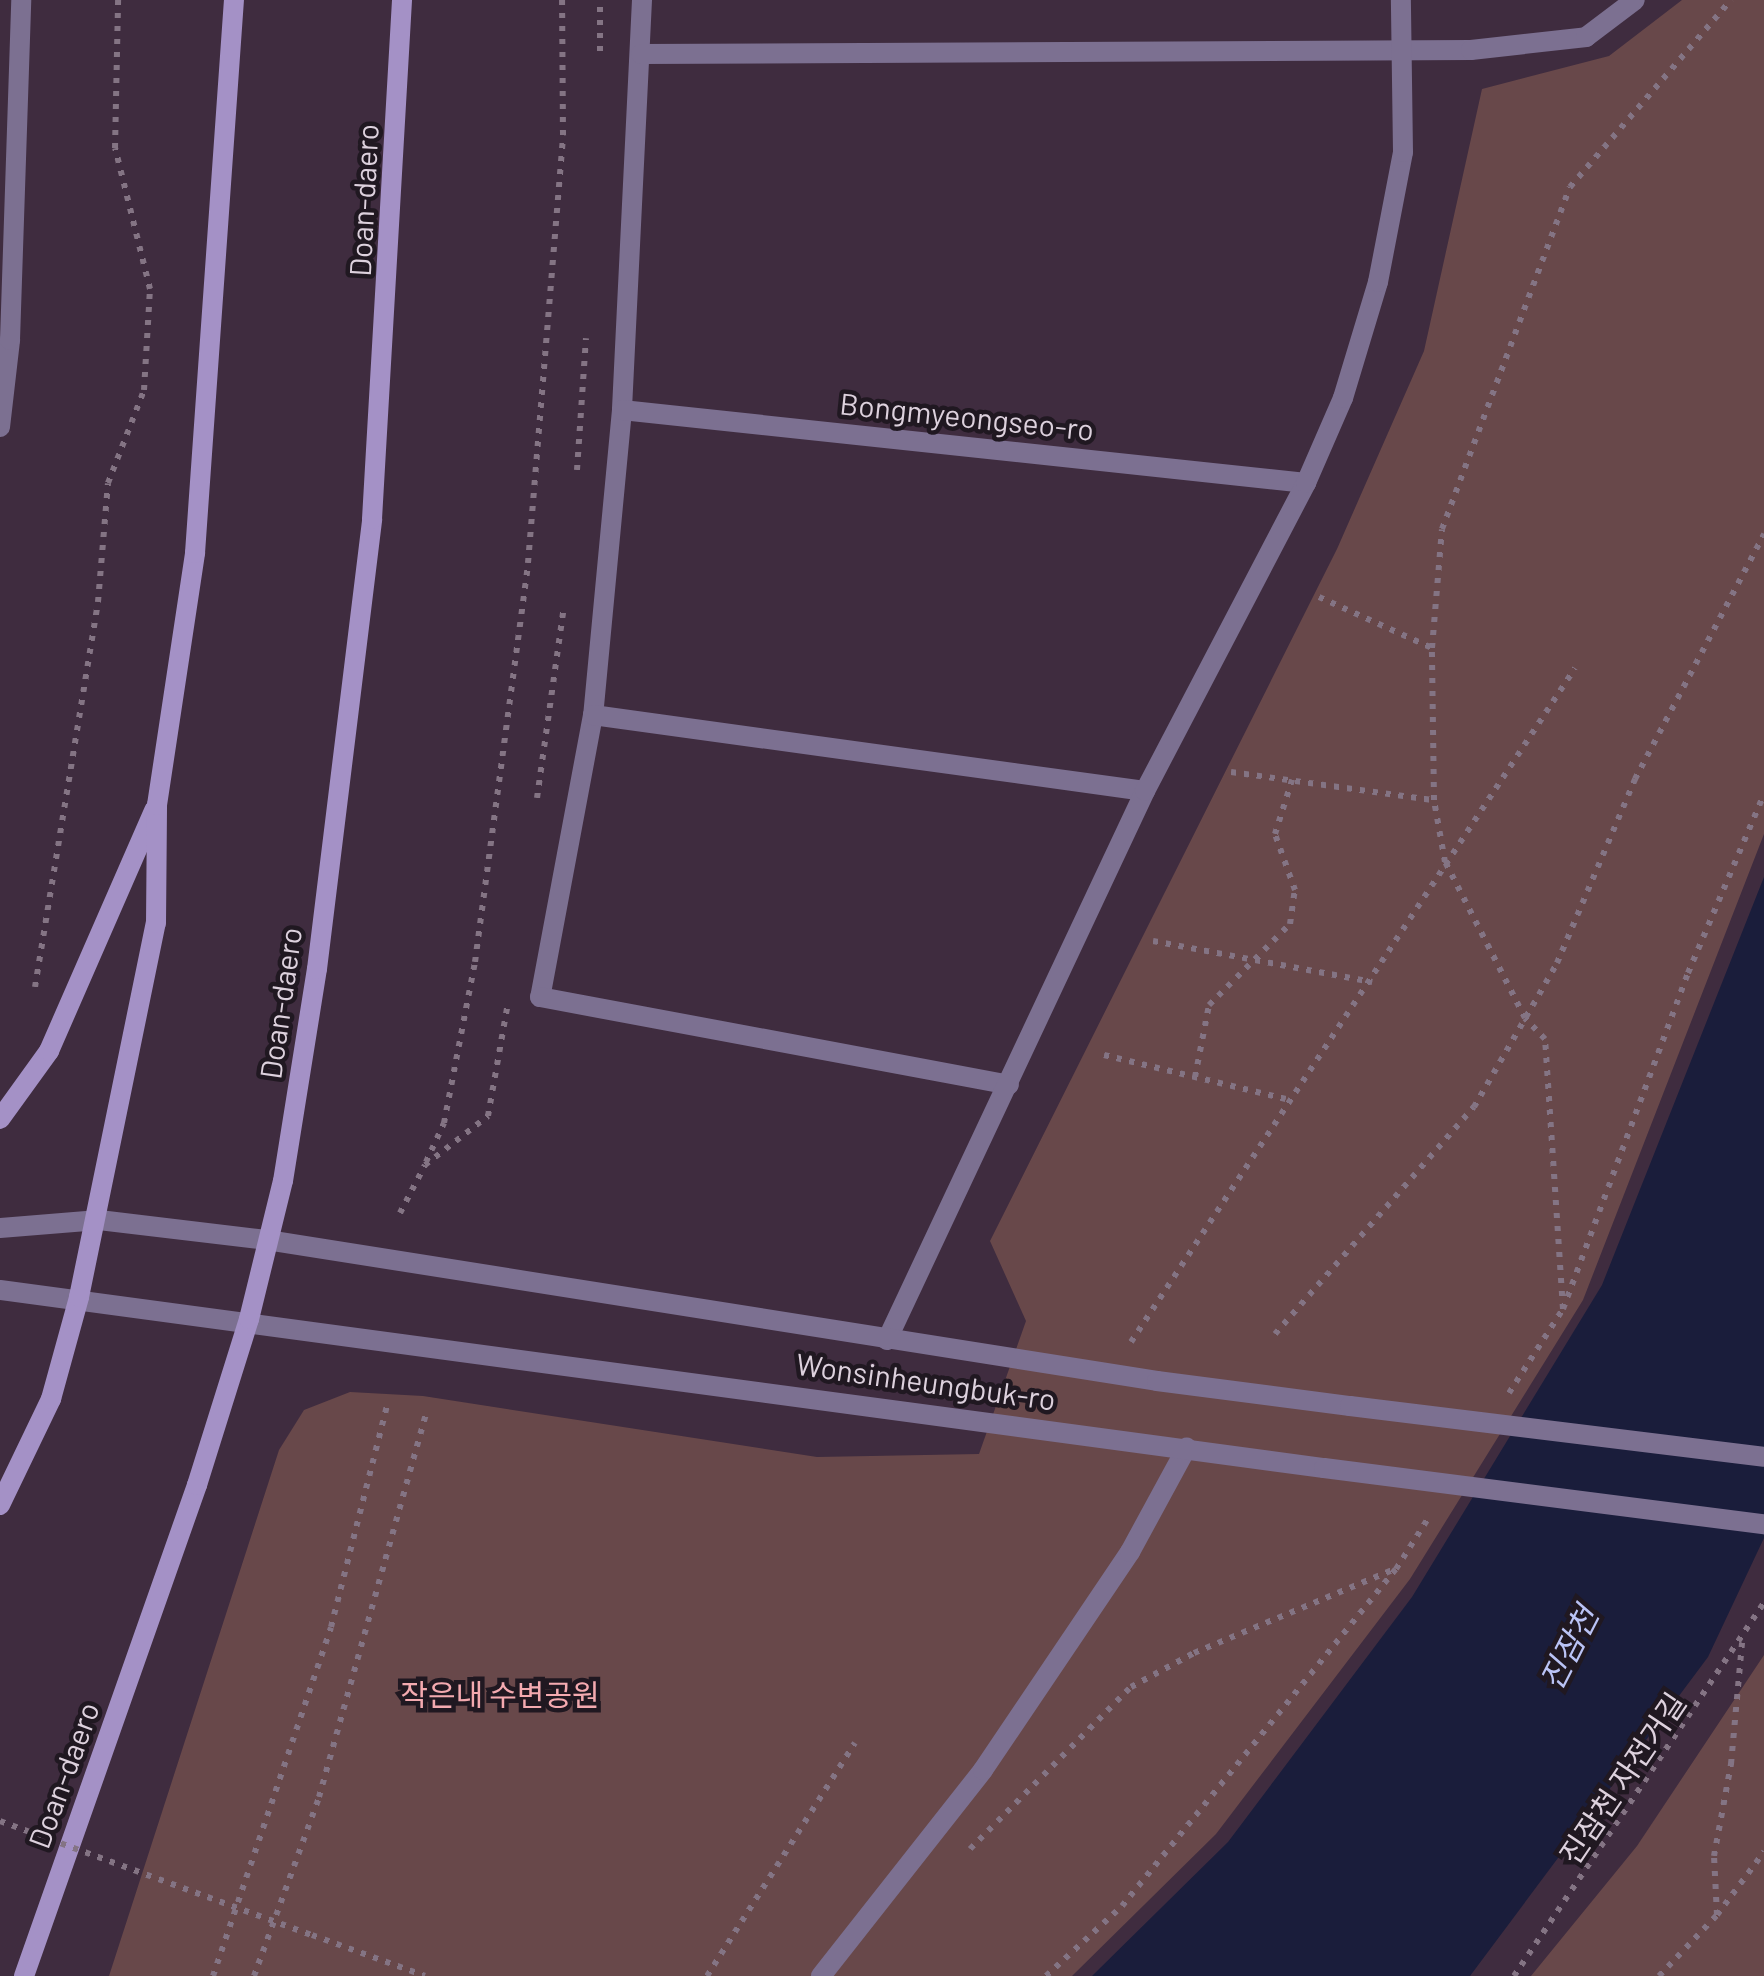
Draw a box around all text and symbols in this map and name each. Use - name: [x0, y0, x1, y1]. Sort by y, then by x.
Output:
- street label: Doan-daero: [341, 123, 385, 277]
- street label: Bongmyeongseo-ro: [838, 385, 1096, 447]
- street label: Doan-daero: [252, 925, 308, 1081]
- street label: Wonsinheungbuk-ro: [794, 1345, 1058, 1417]
- water label: 진잠천: [1531, 1600, 1605, 1696]
- park label: 작은내 수변공원: [400, 1676, 600, 1712]
- street label: 진잠천 자전거길: [1551, 1685, 1693, 1871]
- street label: Doan-daero: [20, 1697, 106, 1853]

